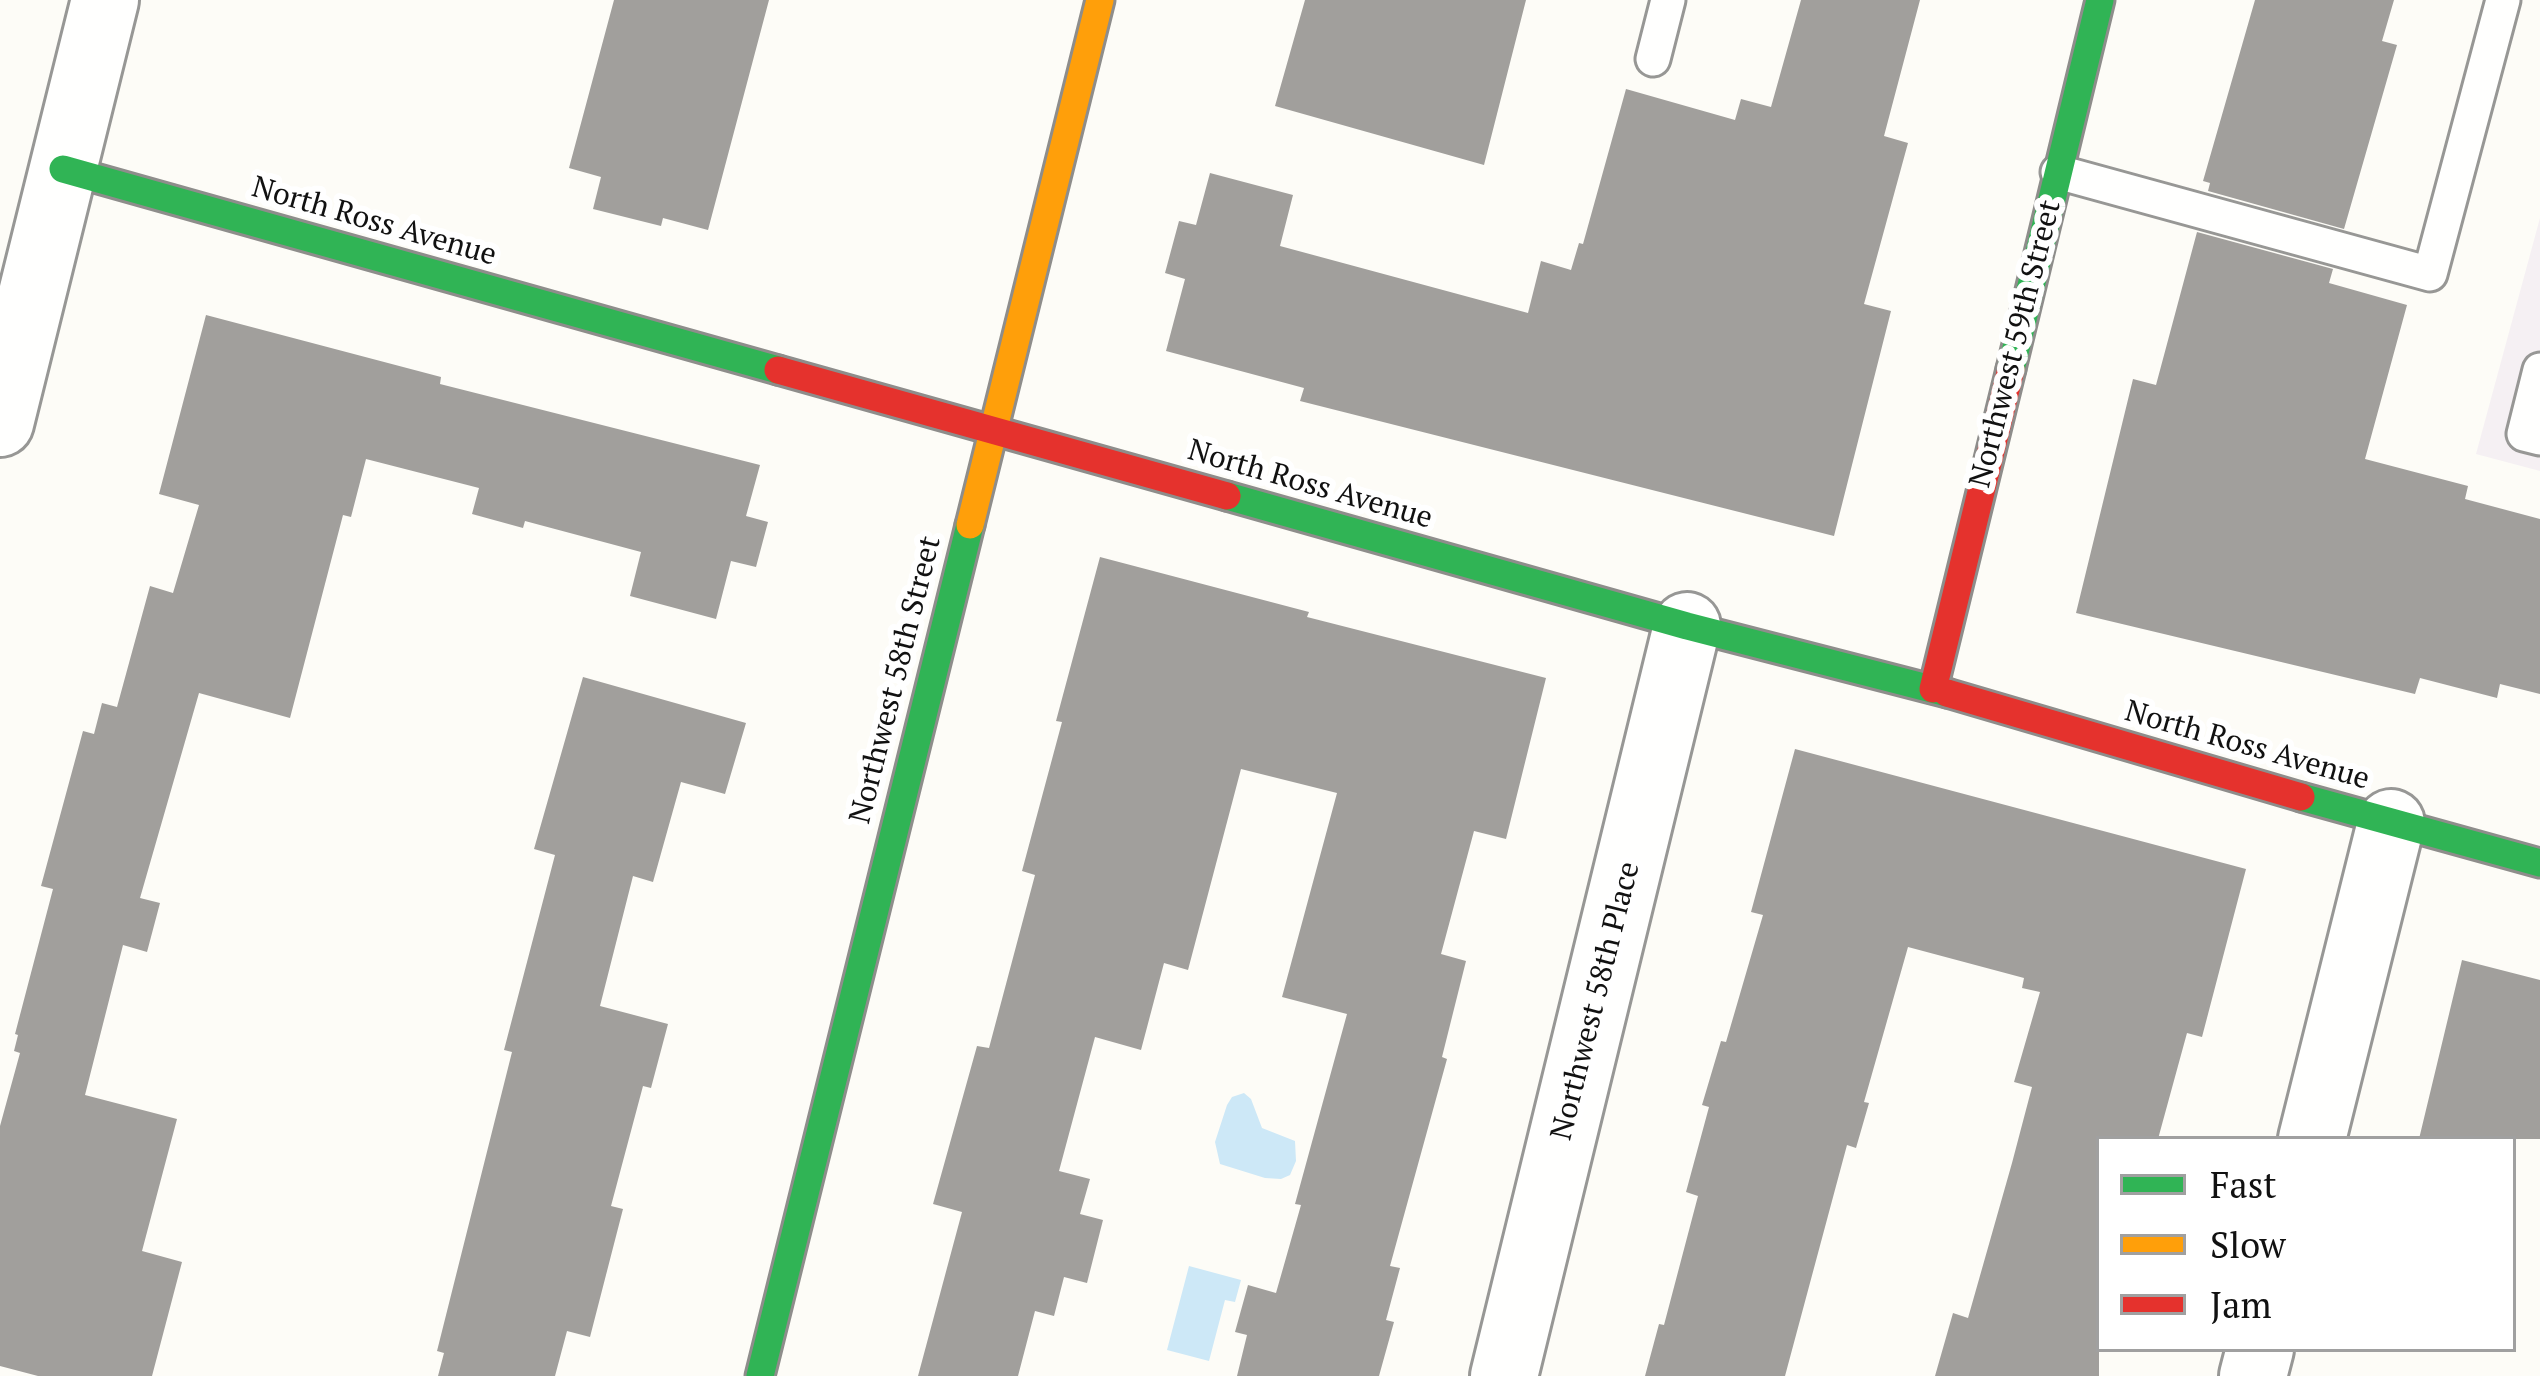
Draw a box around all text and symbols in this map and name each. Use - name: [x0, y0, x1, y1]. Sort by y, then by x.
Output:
- street label: North Ross Avenue: [248, 170, 500, 274]
- street label: Northwest 59th Street: [1963, 197, 2069, 491]
- street label: North Ross Avenue: [1184, 433, 1436, 537]
- street label: Northwest 58th Street: [843, 533, 949, 827]
- street label: North Ross Avenue: [2121, 694, 2373, 798]
- street label: Northwest 58th Place: [1544, 858, 1648, 1144]
- legend: [2096, 1136, 2516, 1352]
- text: Fast: [2210, 1161, 2277, 1208]
- text: Slow: [2210, 1221, 2286, 1268]
- text: Jam: [2210, 1281, 2272, 1328]

